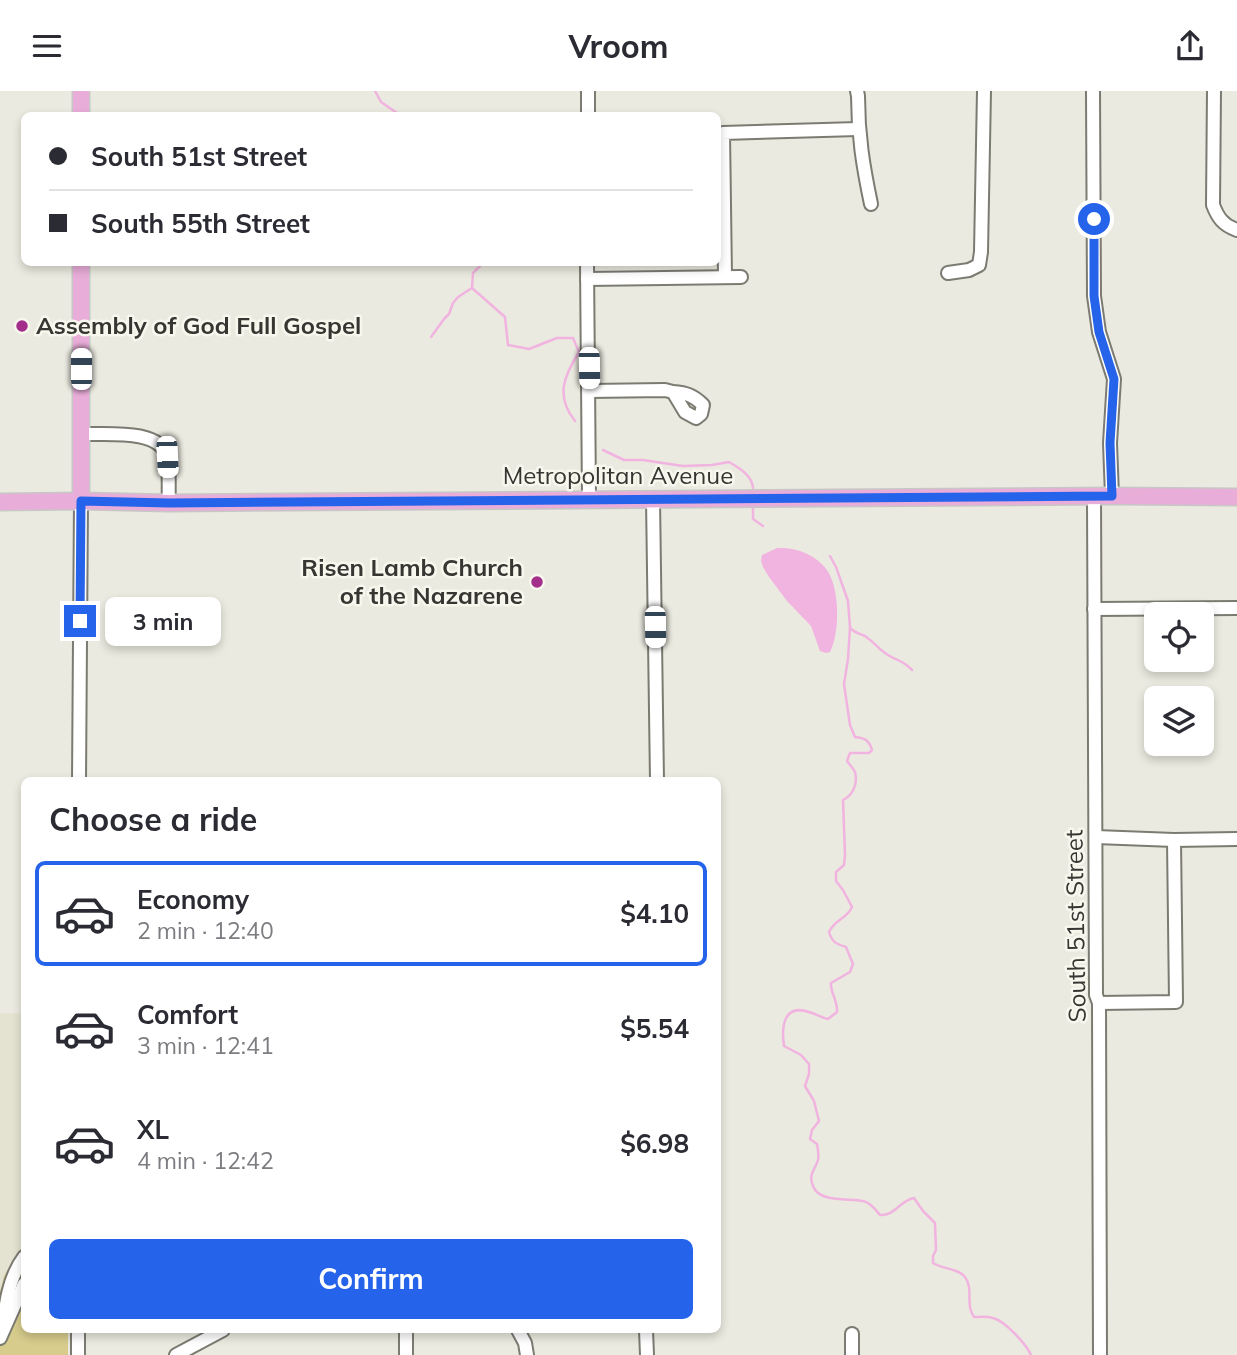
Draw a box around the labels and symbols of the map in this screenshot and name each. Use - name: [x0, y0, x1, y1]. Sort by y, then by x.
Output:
- route start: [1078, 203, 1110, 235]
- place label: Assembly of God Full Gospel: [36, 310, 361, 340]
- marker: Assembly of God Full Gospel: [14, 318, 30, 334]
- car: [579, 347, 600, 389]
- car: [71, 348, 92, 390]
- car: [156, 435, 179, 479]
- street label: Metropolitan Avenue: [503, 460, 733, 490]
- place label: Risen Lamb Church of the Nazarene: [301, 552, 523, 610]
- marker: Risen Lamb Church of the Nazarene: [529, 574, 545, 590]
- callout: 3 min: [104, 596, 220, 645]
- route end: [64, 605, 96, 637]
- car: [645, 606, 666, 648]
- street label: South 51st Street: [1058, 829, 1092, 1023]

